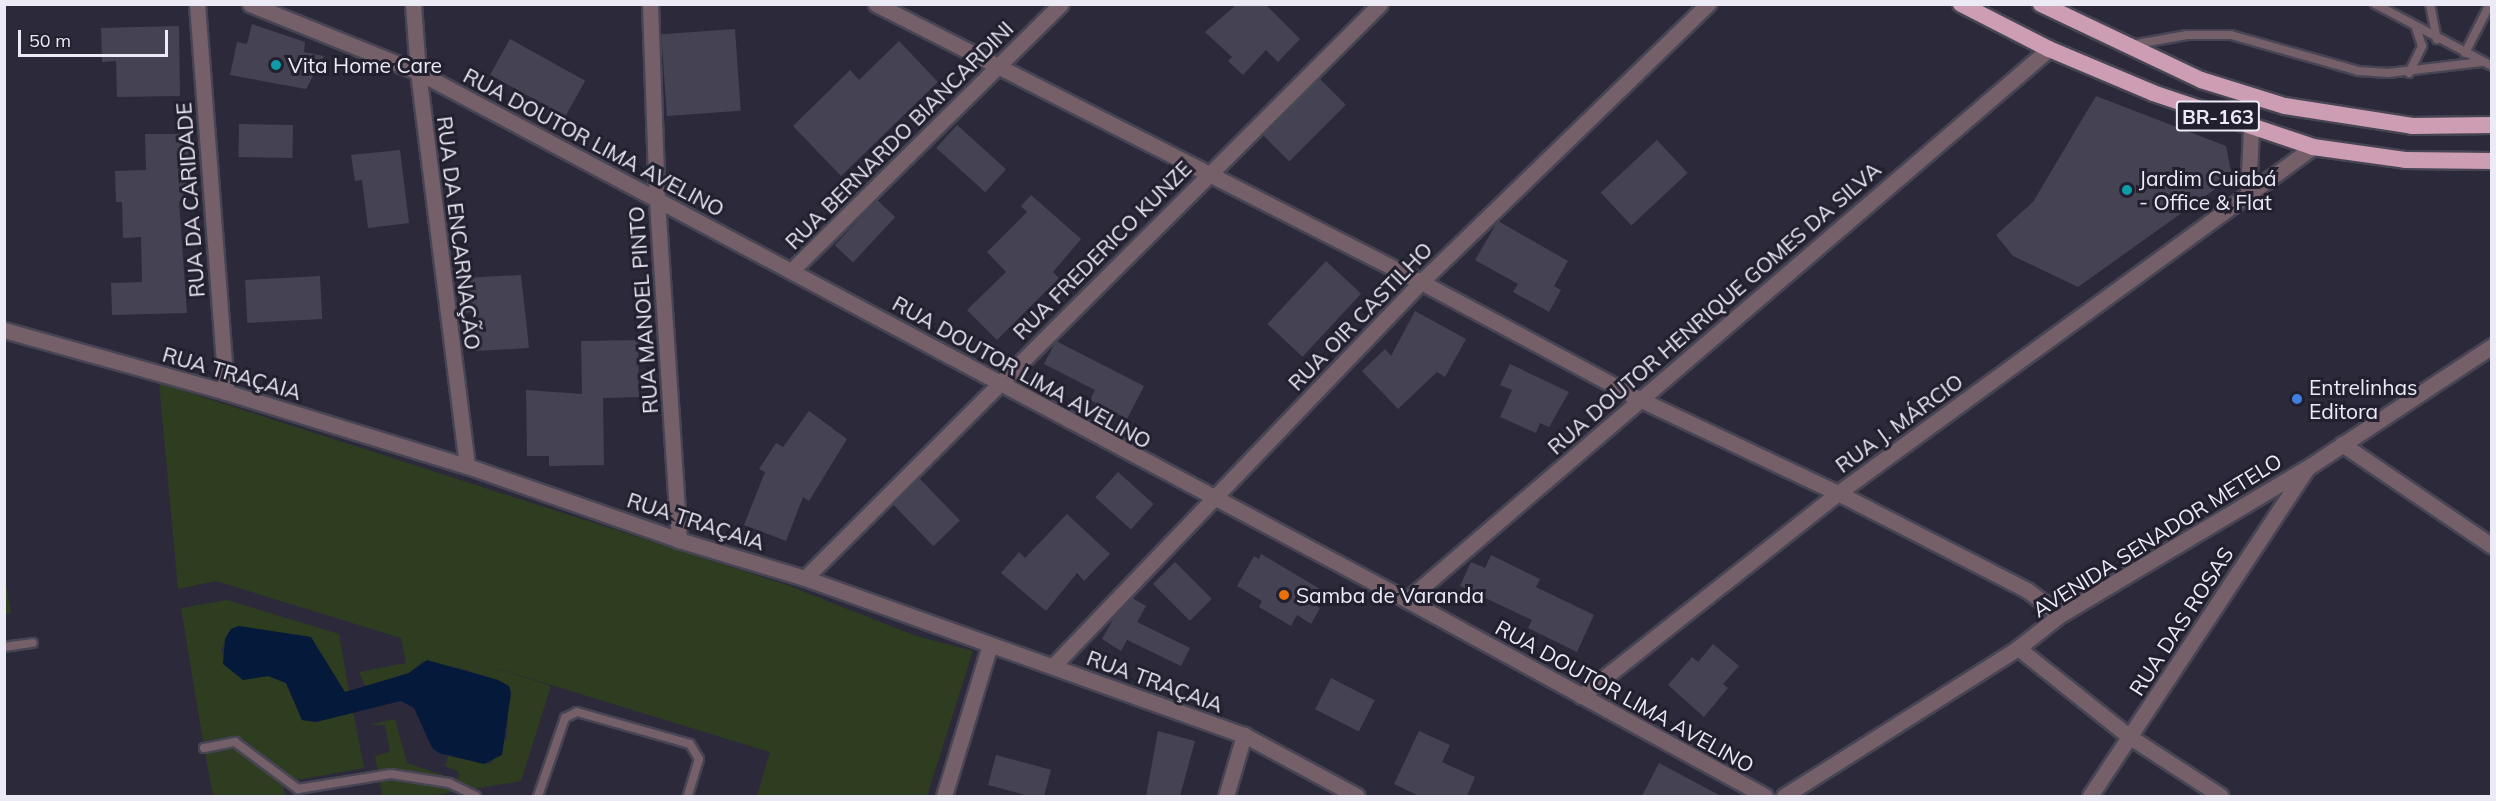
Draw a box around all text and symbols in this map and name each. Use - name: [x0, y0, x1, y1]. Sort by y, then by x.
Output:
- street label: RUA BERNARDO BIANCARDINI: [780, 16, 1018, 254]
- scale bar: [21, 18, 171, 56]
- text: 50 m: [29, 29, 71, 52]
- place label: Vita Home Care: [288, 52, 442, 78]
- marker: Vita Home Care: [269, 58, 283, 72]
- street label: RUA DOUTOR LIMA AVELINO: [459, 62, 729, 222]
- road number: BR-163: [2174, 99, 2262, 133]
- street label: RUA DA CARIDADE: [171, 102, 209, 298]
- street label: RUA DA ENCARNAÇÃO: [432, 115, 486, 351]
- street label: RUA FREDERICO KUNZE: [1008, 156, 1196, 344]
- street label: RUA DOUTOR HENRIQUE GOMES DA SILVA: [1542, 156, 1886, 460]
- place label: Jardim Cuiabá - Office & Flat: [2139, 165, 2277, 215]
- marker: Jardim Cuiabá - Office & Flat: [2120, 183, 2134, 197]
- street label: RUA MANOEL PINTO: [623, 205, 663, 415]
- street label: RUA OIR CASTILHO: [1283, 237, 1437, 395]
- street label: RUA DOUTOR LIMA AVELINO: [888, 290, 1156, 454]
- street label: RUA TRAÇAIA: [160, 341, 304, 405]
- street label: RUA J. MÁRCIO: [1830, 368, 1968, 478]
- place label: Entrelinhas Editora: [2309, 374, 2418, 424]
- marker: Entrelinhas Editora: [2290, 392, 2304, 406]
- street label: AVENIDA SENADOR METELO: [2028, 448, 2286, 622]
- street label: RUA TRAÇAIA: [624, 487, 768, 555]
- street label: RUA DAS ROSAS: [2124, 542, 2238, 700]
- place label: Samba de Varanda: [1296, 582, 1484, 608]
- marker: Samba de Varanda: [1277, 588, 1291, 602]
- street label: RUA DOUTOR LIMA AVELINO: [1491, 614, 1759, 778]
- street label: RUA TRAÇAIA: [1083, 645, 1227, 717]

